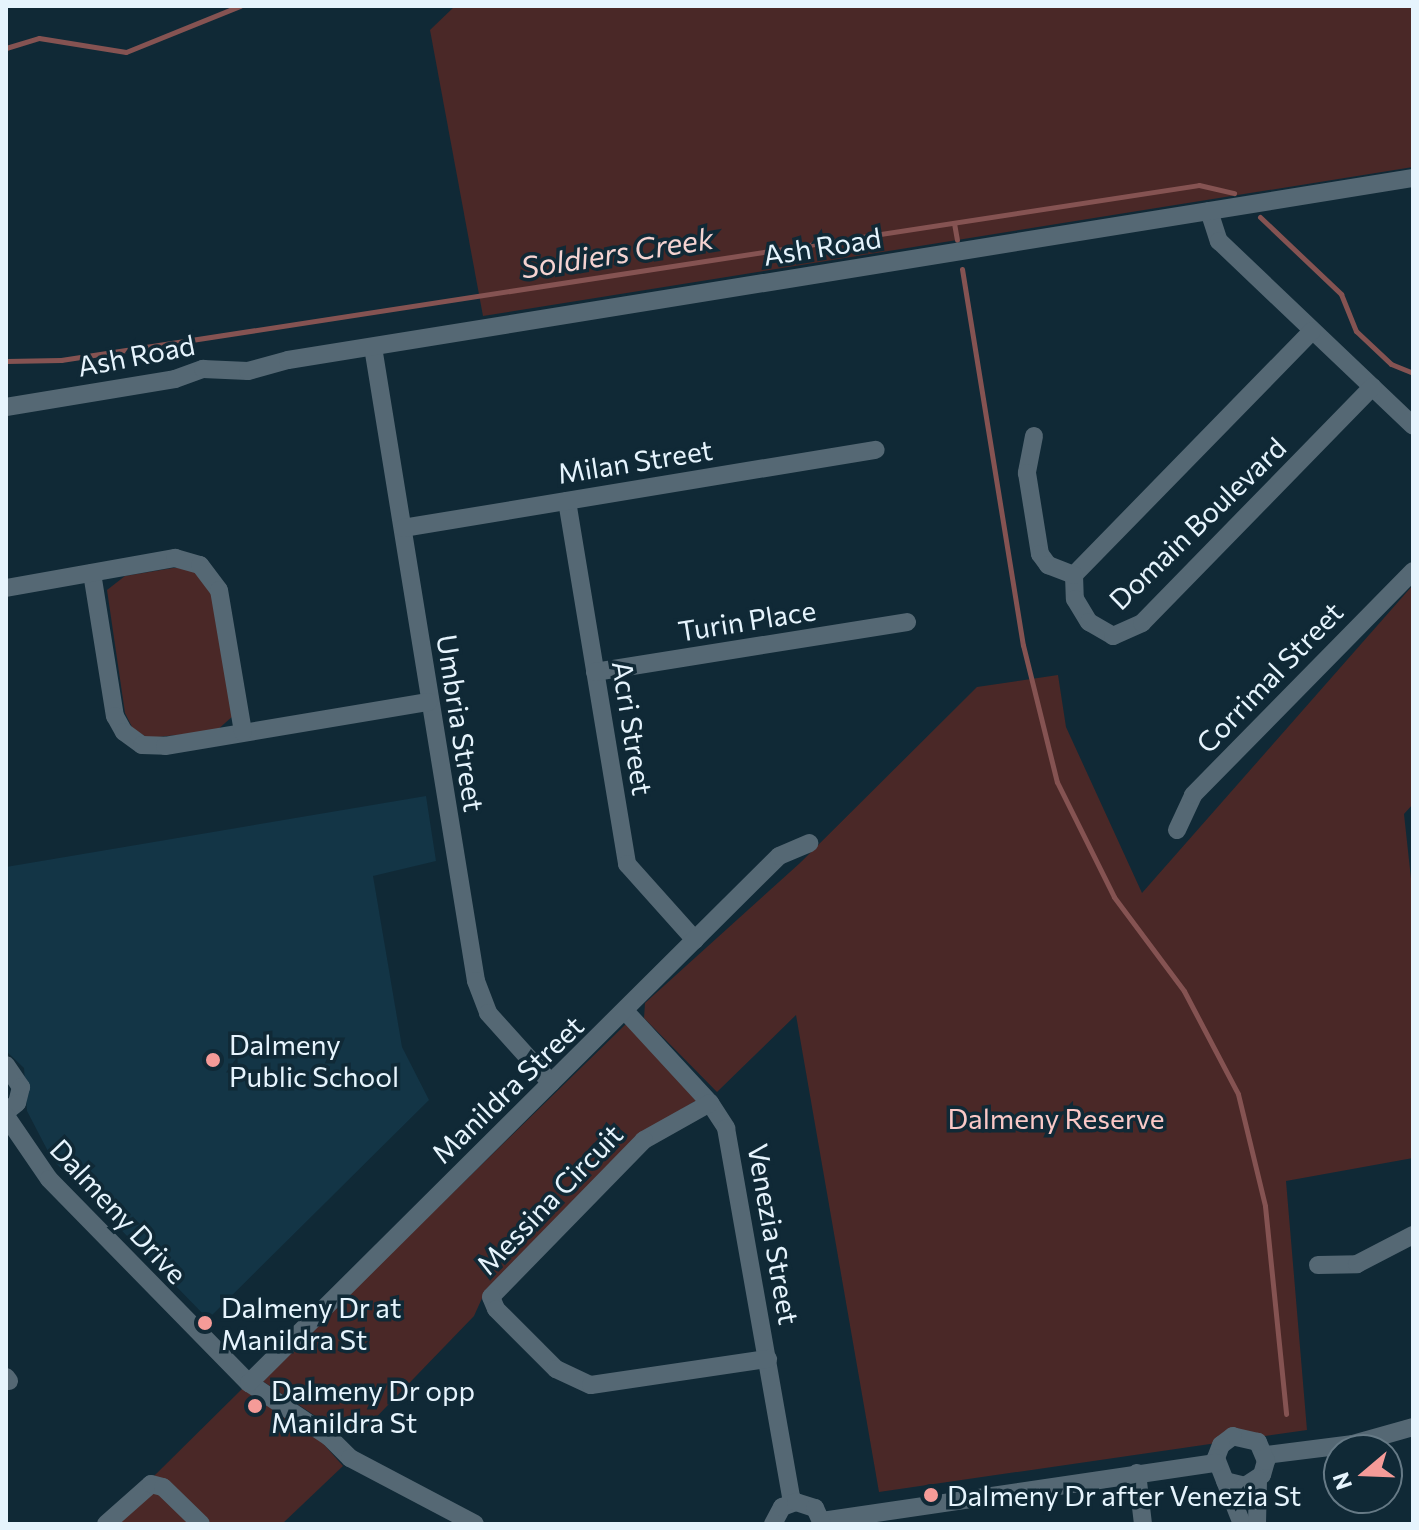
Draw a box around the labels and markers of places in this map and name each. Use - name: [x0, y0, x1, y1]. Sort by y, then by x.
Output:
- place label: Dalmeny Public School: [229, 1027, 399, 1093]
- marker: Dalmeny Public School: [204, 1051, 222, 1069]
- place label: Dalmeny Dr at Manildra St: [221, 1290, 401, 1356]
- marker: Dalmeny Dr at Manildra St: [196, 1314, 214, 1332]
- place label: Dalmeny Dr opp Manildra St: [271, 1373, 475, 1439]
- marker: Dalmeny Dr opp Manildra St: [246, 1397, 264, 1415]
- place label: Dalmeny Dr after Venezia St: [947, 1478, 1301, 1512]
- marker: Dalmeny Dr after Venezia St: [922, 1486, 940, 1504]

